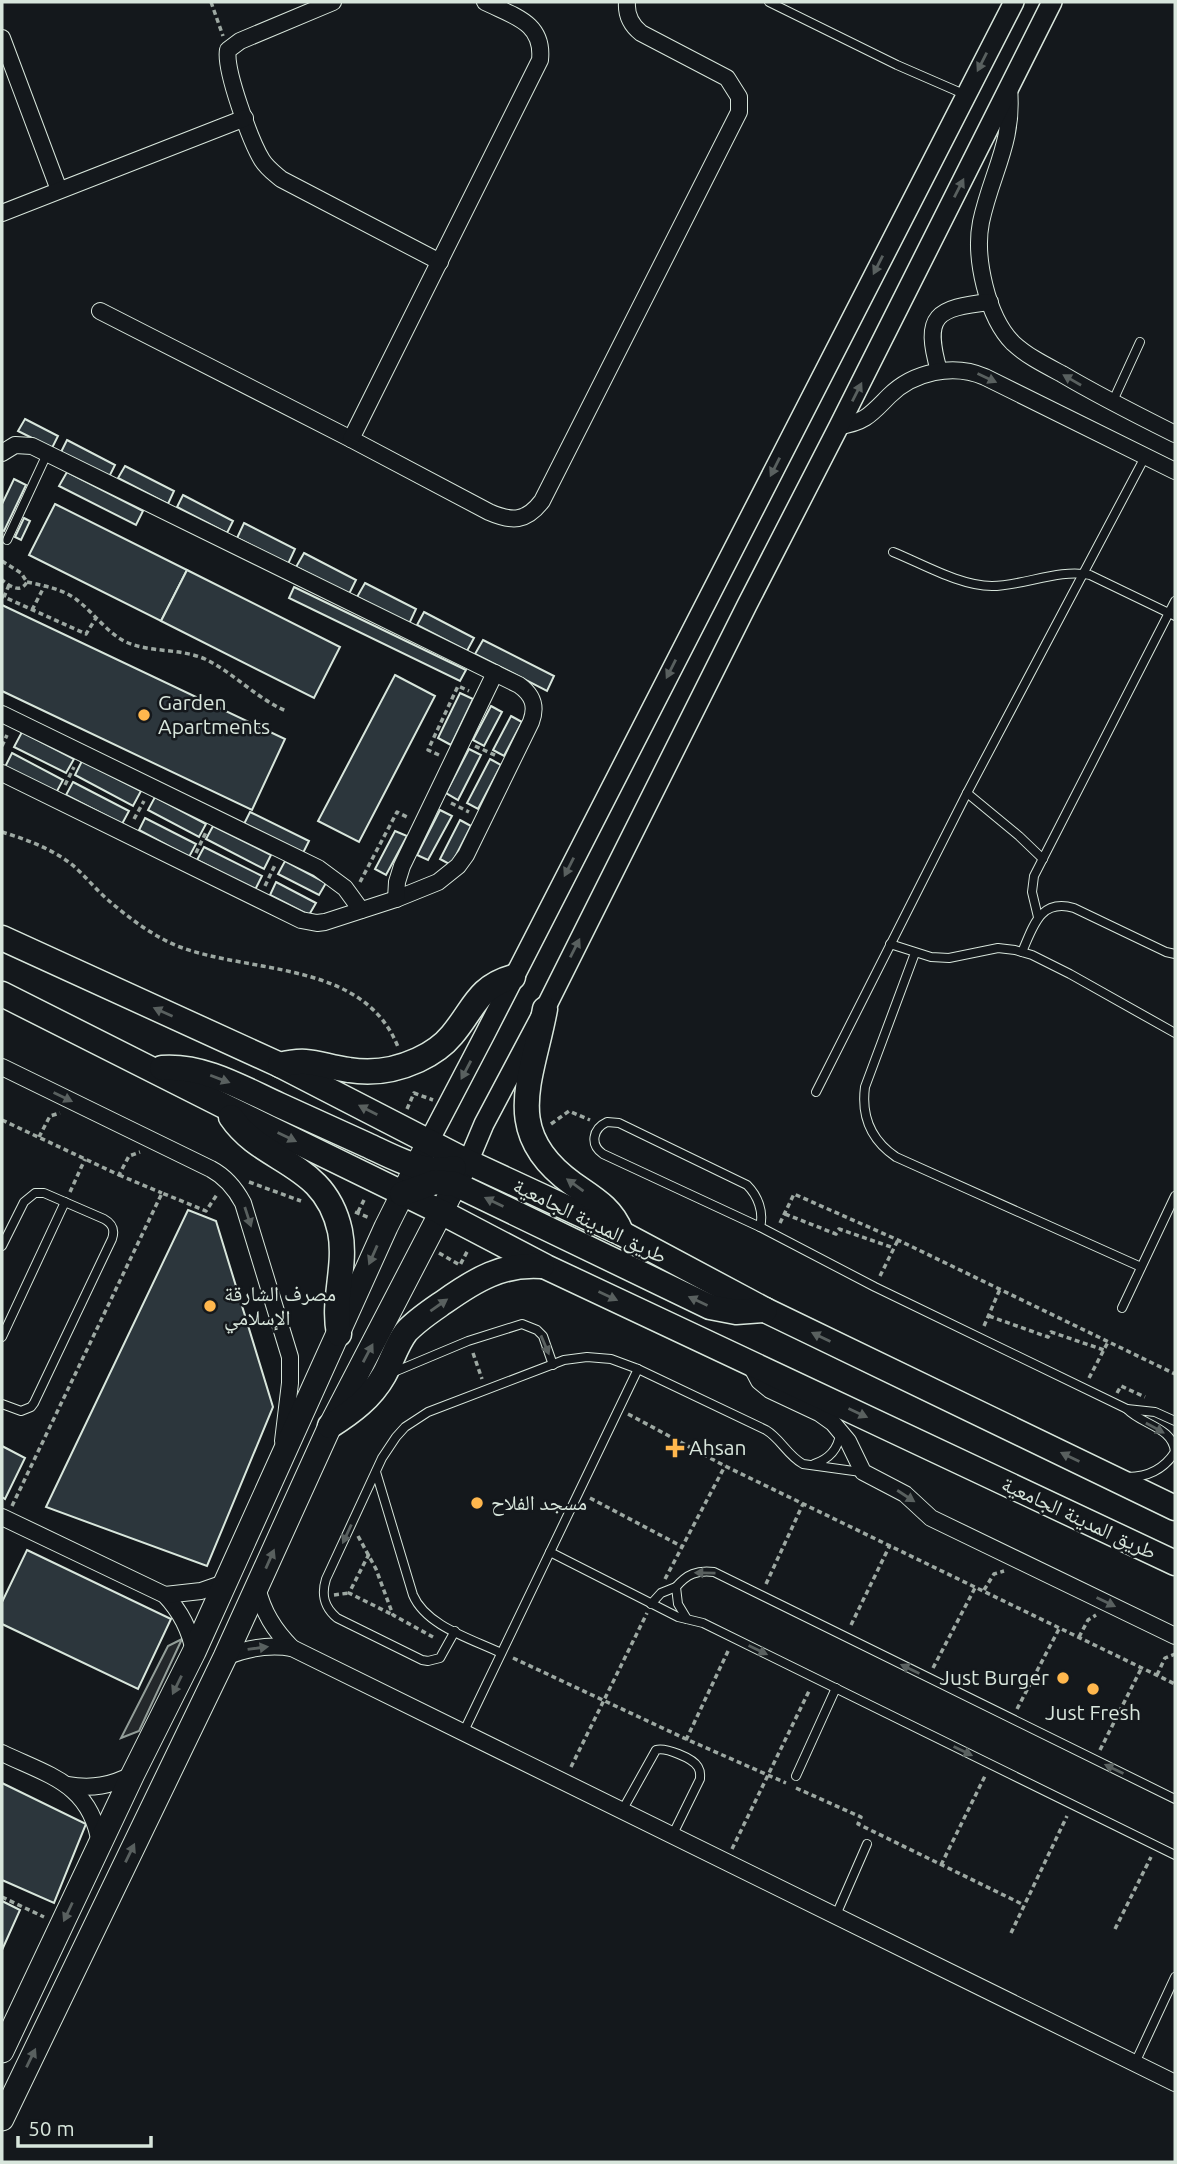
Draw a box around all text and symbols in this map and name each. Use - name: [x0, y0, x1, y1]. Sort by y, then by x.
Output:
- one-way arrow: [977, 53, 989, 73]
- one-way arrow: [953, 178, 964, 198]
- one-way arrow: [873, 255, 884, 275]
- one-way arrow: [977, 372, 997, 384]
- one-way arrow: [1062, 374, 1081, 386]
- one-way arrow: [851, 382, 862, 402]
- one-way arrow: [769, 457, 780, 477]
- one-way arrow: [665, 660, 677, 680]
- place label: Garden Apartments: [158, 690, 270, 738]
- marker: Garden Apartments: [136, 707, 152, 723]
- one-way arrow: [564, 857, 575, 877]
- one-way arrow: [570, 938, 581, 958]
- one-way arrow: [153, 1006, 173, 1017]
- one-way arrow: [461, 1060, 472, 1080]
- one-way arrow: [210, 1073, 231, 1084]
- one-way arrow: [53, 1091, 73, 1102]
- one-way arrow: [358, 1104, 378, 1116]
- one-way arrow: [277, 1132, 297, 1143]
- street label: طريق المدينة الجامعية: [509, 1173, 671, 1269]
- one-way arrow: [566, 1179, 584, 1193]
- one-way arrow: [484, 1197, 504, 1208]
- one-way arrow: [243, 1207, 253, 1228]
- one-way arrow: [367, 1245, 378, 1266]
- place label: مصرف الشارقة الإسلامي: [224, 1281, 336, 1334]
- one-way arrow: [598, 1290, 618, 1301]
- one-way arrow: [688, 1295, 709, 1306]
- marker: مصرف الشارقة الإسلامي: [202, 1298, 218, 1314]
- one-way arrow: [430, 1298, 448, 1312]
- one-way arrow: [811, 1331, 831, 1343]
- one-way arrow: [540, 1334, 551, 1355]
- one-way arrow: [361, 1343, 373, 1363]
- one-way arrow: [848, 1407, 868, 1419]
- one-way arrow: [1146, 1421, 1166, 1433]
- place label: Ahsan: [689, 1435, 747, 1459]
- marker: Ahsan: [667, 1440, 683, 1456]
- one-way arrow: [1060, 1451, 1080, 1463]
- street label: طريق المدينة الجامعية: [998, 1471, 1160, 1565]
- place label: مسجد الفلاح: [491, 1490, 587, 1516]
- one-way arrow: [897, 1490, 916, 1503]
- marker: مسجد الفلاح: [469, 1495, 485, 1511]
- one-way arrow: [341, 1524, 352, 1545]
- one-way arrow: [264, 1549, 276, 1569]
- one-way arrow: [694, 1568, 716, 1579]
- one-way arrow: [1096, 1596, 1116, 1608]
- one-way arrow: [247, 1642, 269, 1653]
- one-way arrow: [748, 1645, 768, 1656]
- one-way arrow: [900, 1663, 920, 1674]
- place label: Just Burger: [940, 1665, 1049, 1689]
- marker: Just Burger: [1055, 1670, 1071, 1686]
- one-way arrow: [172, 1675, 183, 1695]
- marker: Just Fresh: [1085, 1681, 1101, 1697]
- place label: Just Fresh: [1045, 1700, 1141, 1724]
- one-way arrow: [953, 1745, 973, 1756]
- one-way arrow: [1104, 1763, 1124, 1775]
- one-way arrow: [125, 1843, 136, 1863]
- one-way arrow: [62, 1902, 74, 1922]
- one-way arrow: [26, 2048, 37, 2068]
- scale bar: [18, 2104, 150, 2148]
- text: 50 m: [28, 2116, 75, 2140]

